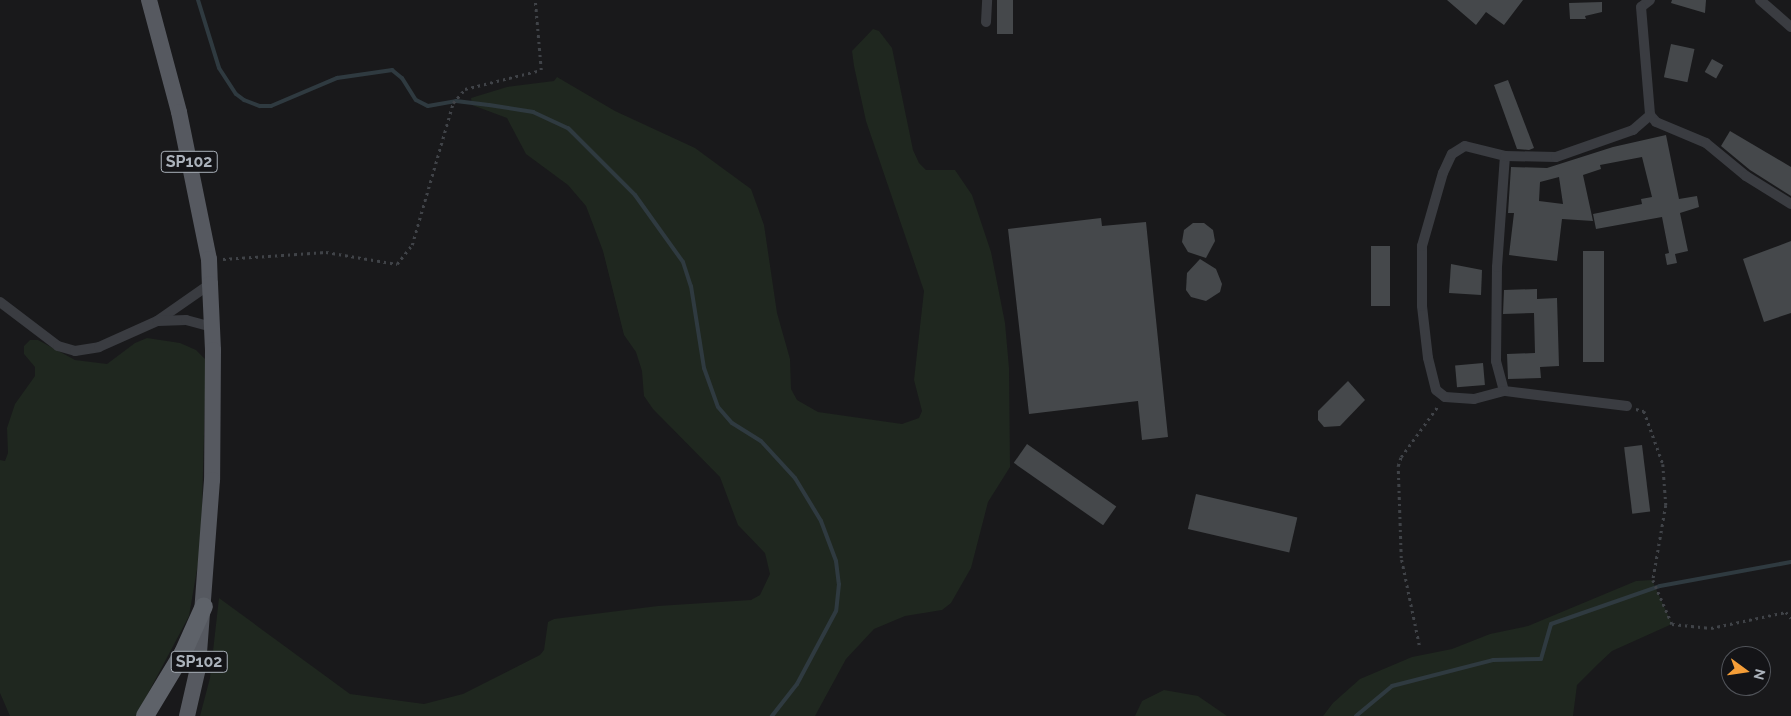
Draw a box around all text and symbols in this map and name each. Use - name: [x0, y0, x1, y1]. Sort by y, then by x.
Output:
- road number: SP102: [160, 148, 218, 176]
- north arrow: [1721, 646, 1771, 696]
- road number: SP102: [170, 649, 228, 676]
- text: N: [1751, 667, 1769, 682]

